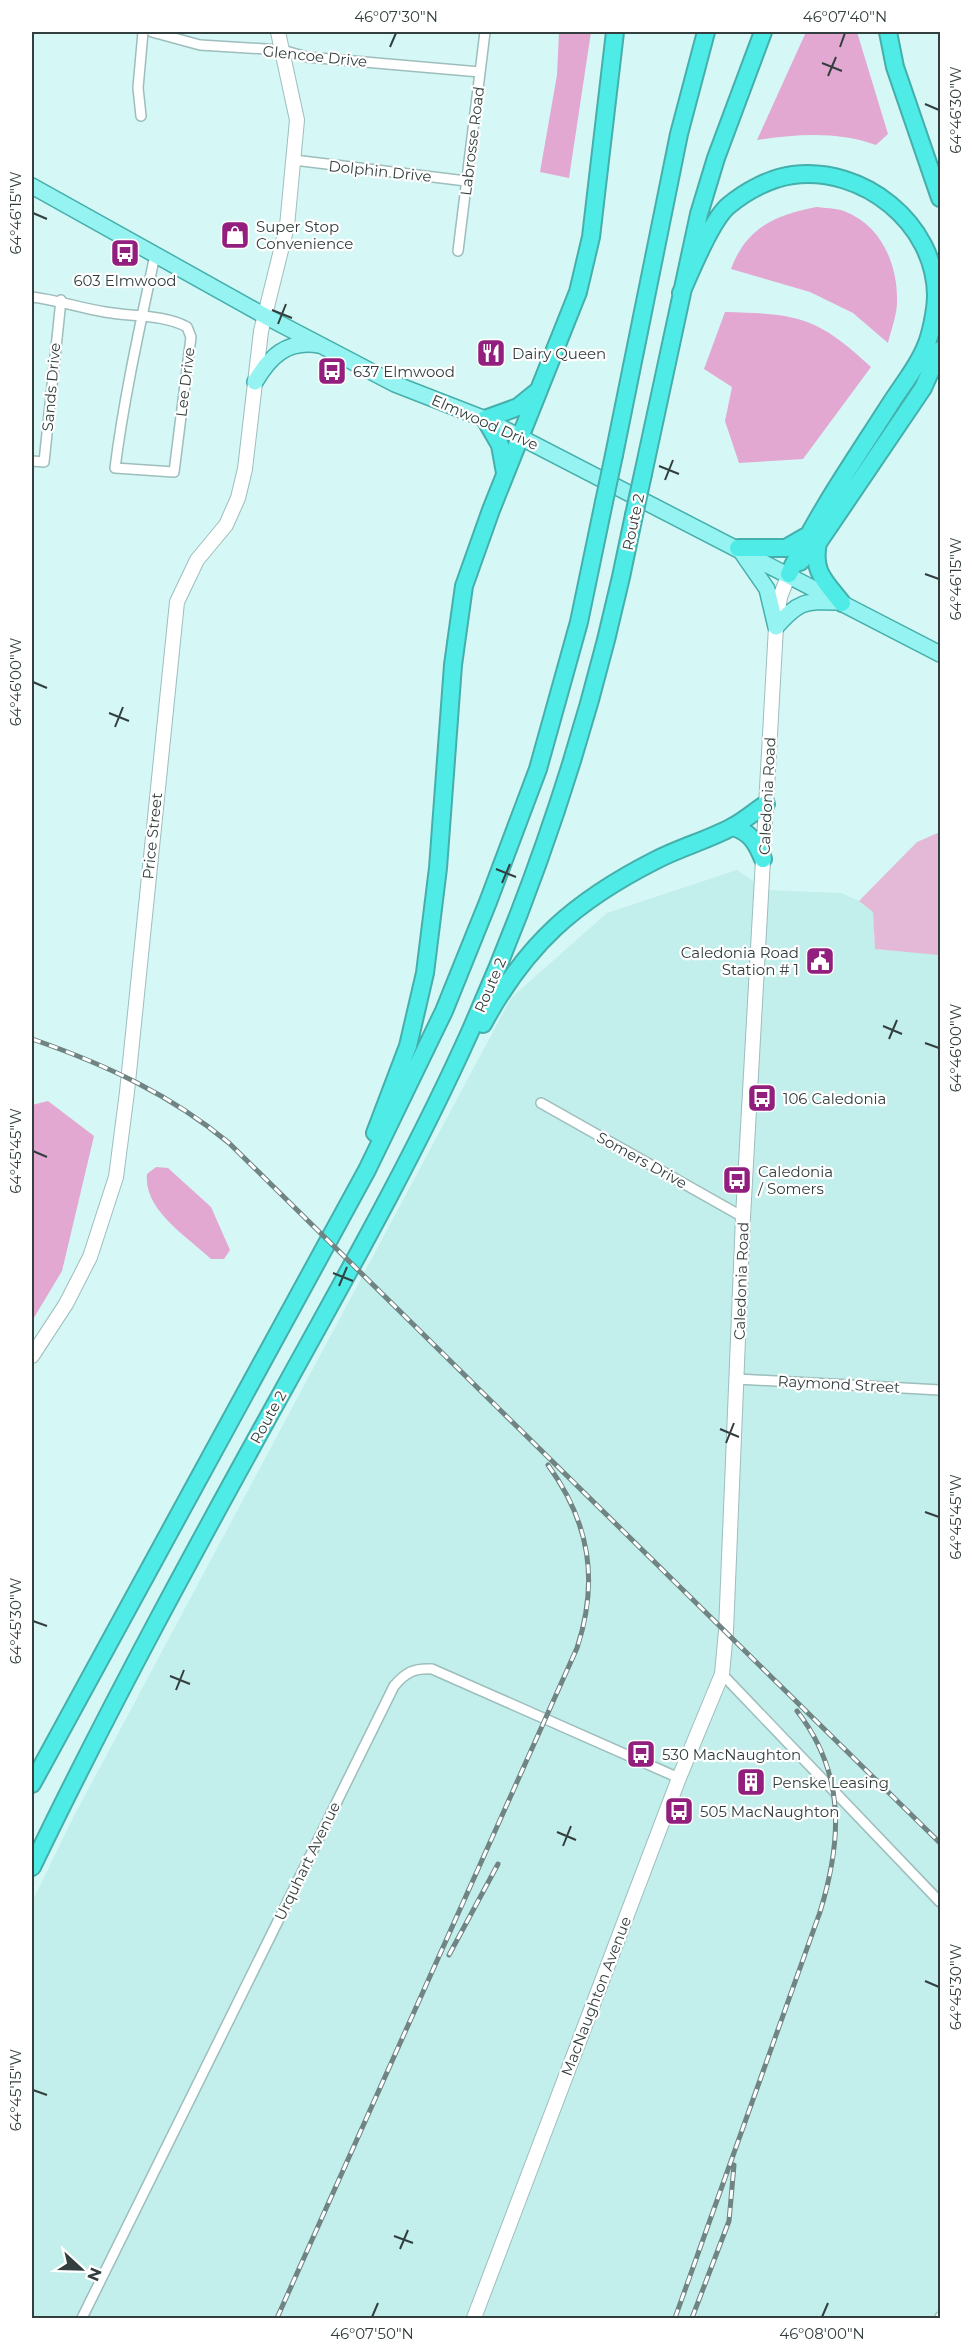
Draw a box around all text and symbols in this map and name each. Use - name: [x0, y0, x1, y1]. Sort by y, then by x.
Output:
- text: 46°07'30"N: [354, 7, 438, 26]
- text: 46°07'40"N: [803, 7, 887, 26]
- street label: Glencoe Drive: [262, 41, 368, 71]
- text: 64°46'30"W: [946, 66, 965, 154]
- street label: Labrosse Road: [456, 85, 488, 197]
- street label: Dolphin Drive: [328, 156, 432, 186]
- text: 64°46'15"W: [6, 171, 25, 255]
- place label: Super Stop Convenience: [256, 217, 353, 253]
- shop icon: Super Stop Convenience: [219, 219, 251, 251]
- bus stop icon: 603 Elmwood: [109, 237, 141, 269]
- place label: 603 Elmwood: [73, 271, 177, 290]
- restaurant icon: Dairy Queen: [475, 337, 507, 369]
- street label: Sands Drive: [38, 342, 64, 432]
- place label: Dairy Queen: [512, 344, 606, 363]
- street label: Lee Drive: [171, 346, 199, 418]
- bus stop icon: 637 Elmwood: [316, 355, 348, 387]
- place label: 637 Elmwood: [353, 362, 455, 381]
- street label: Elmwood Drive: [429, 390, 541, 454]
- street label: Route 2: [618, 492, 648, 552]
- text: 64°46'15"W: [946, 537, 965, 621]
- text: 64°46'00"W: [6, 637, 25, 726]
- street label: Caledonia Road: [754, 736, 780, 856]
- street label: Price Street: [138, 792, 166, 880]
- place label: Caledonia Road Station # 1: [681, 943, 799, 979]
- public building icon: Caledonia Road Station # 1: [804, 945, 836, 977]
- street label: Route 2: [470, 955, 510, 1015]
- text: 64°46'00"W: [946, 1003, 965, 1092]
- bus stop icon: 106 Caledonia: [746, 1082, 778, 1114]
- place label: 106 Caledonia: [783, 1089, 886, 1108]
- text: 64°45'45"W: [6, 1108, 25, 1194]
- street label: Somers Drive: [594, 1127, 690, 1193]
- place label: Caledonia / Somers: [757, 1162, 833, 1198]
- bus stop icon: Caledonia / Somers: [721, 1164, 753, 1196]
- street label: Caledonia Road: [729, 1222, 753, 1340]
- street label: Raymond Street: [777, 1371, 901, 1397]
- street label: Route 2: [246, 1387, 290, 1447]
- text: 64°45'45"W: [946, 1474, 965, 1560]
- text: 64°45'30"W: [6, 1577, 25, 1664]
- bus stop icon: 530 MacNaughton: [625, 1738, 657, 1770]
- place label: 530 MacNaughton: [662, 1745, 801, 1764]
- building icon: Penske Leasing: [735, 1766, 767, 1798]
- place label: Penske Leasing: [772, 1773, 889, 1792]
- bus stop icon: 505 MacNaughton: [663, 1795, 695, 1827]
- street label: Urquhart Avenue: [270, 1798, 344, 1924]
- place label: 505 MacNaughton: [700, 1802, 839, 1821]
- street label: MacNaughton Avenue: [557, 1914, 635, 2078]
- text: 64°45'30"W: [946, 1943, 965, 2030]
- text: 64°45'15"W: [6, 2048, 25, 2131]
- north arrow: [51, 2239, 111, 2299]
- text: N: [83, 2265, 106, 2284]
- text: 46°07'50"N: [330, 2324, 414, 2343]
- text: 46°08'00"N: [779, 2324, 865, 2343]

